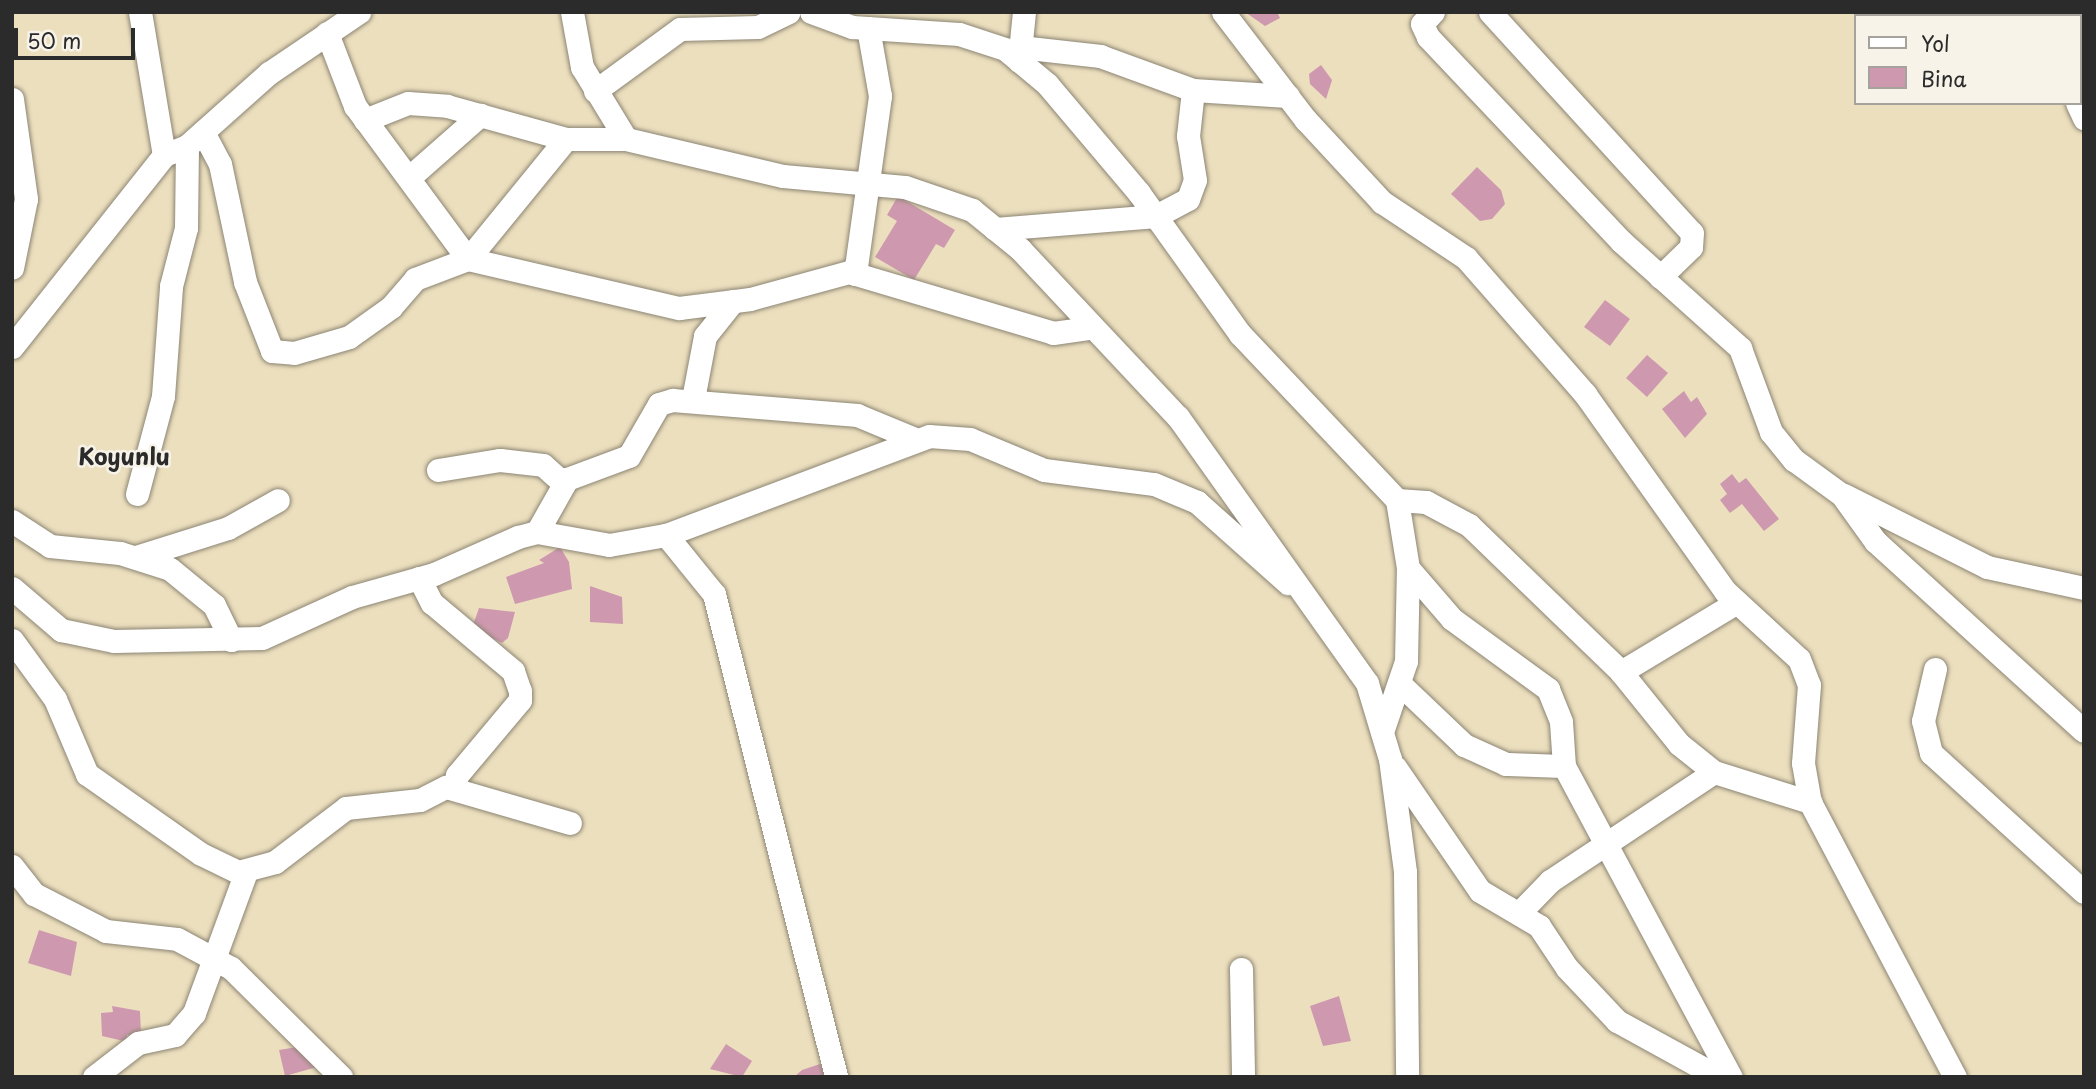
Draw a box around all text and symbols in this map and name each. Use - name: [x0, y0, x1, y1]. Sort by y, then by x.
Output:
- scale bar: [18, 14, 138, 58]
- legend: [1854, 14, 2082, 105]
- text: 50 m: [27, 24, 81, 56]
- text: Yol: [1921, 27, 1950, 59]
- text: Bina: [1921, 62, 1966, 94]
- district label: Koyunlu: [78, 442, 170, 470]

